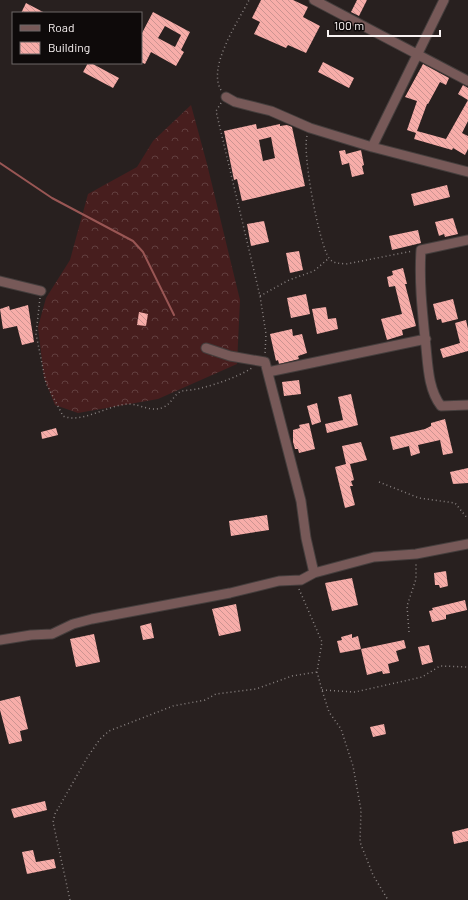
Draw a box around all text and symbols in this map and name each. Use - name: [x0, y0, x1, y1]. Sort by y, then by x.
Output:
- legend: [12, 12, 142, 64]
- scale bar: [328, 12, 440, 38]
- text: 100 m: [334, 18, 364, 32]
- text: Road: [48, 20, 75, 34]
- text: Building: [48, 40, 90, 54]

